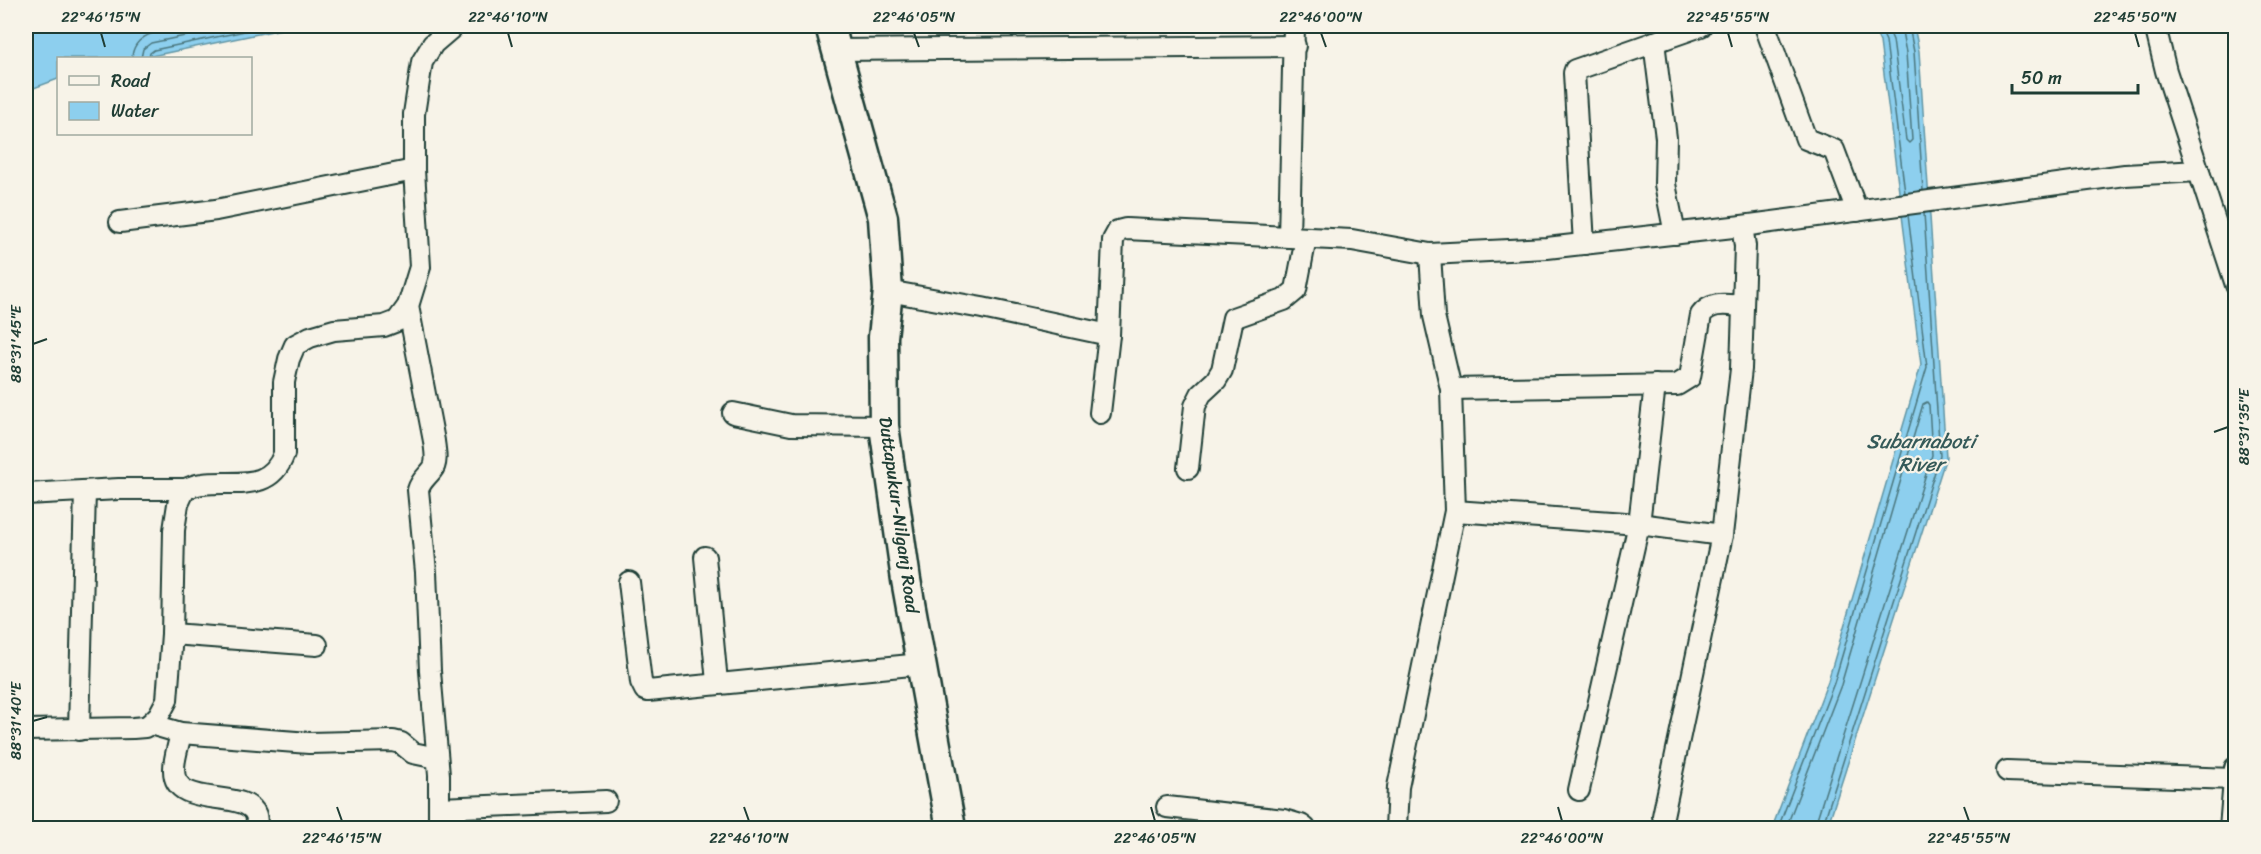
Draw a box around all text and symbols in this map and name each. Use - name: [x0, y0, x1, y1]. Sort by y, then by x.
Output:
- text: 22°46'15"N: [61, 4, 141, 30]
- text: 22°46'10"N: [468, 4, 548, 30]
- text: 22°46'05"N: [873, 4, 956, 30]
- text: 22°46'00"N: [1280, 4, 1363, 30]
- text: 22°45'55"N: [1687, 4, 1770, 30]
- text: 22°45'50"N: [2093, 4, 2177, 30]
- legend: [57, 57, 252, 135]
- scale bar: [2012, 57, 2138, 95]
- text: 50 m: [2021, 62, 2062, 94]
- text: Road: [111, 65, 151, 97]
- text: Water: [111, 95, 160, 127]
- text: 88°31'45"E: [3, 303, 29, 383]
- text: 88°31'35"E: [2231, 387, 2257, 465]
- street label: Duttapukur-Nilganj Road: [869, 415, 929, 617]
- water label: Subarnaboti River: [1867, 424, 1980, 482]
- text: 88°31'40"E: [3, 680, 29, 760]
- text: 22°46'15"N: [302, 825, 382, 851]
- text: 22°46'10"N: [709, 825, 789, 851]
- text: 22°46'05"N: [1114, 825, 1197, 851]
- text: 22°46'00"N: [1521, 825, 1604, 851]
- text: 22°45'55"N: [1928, 825, 2011, 851]

